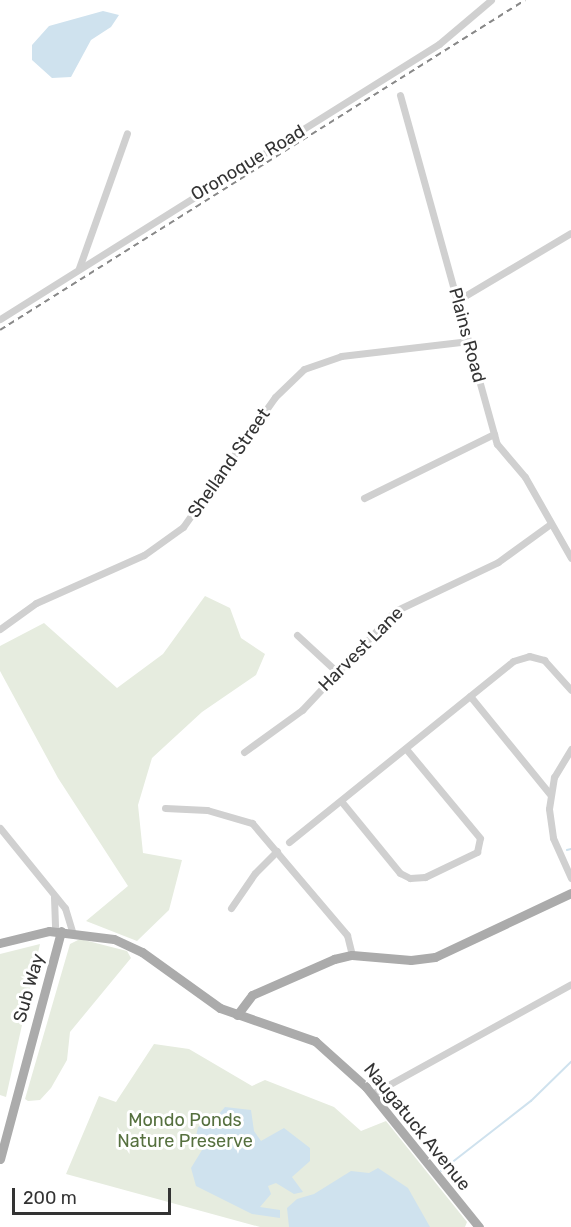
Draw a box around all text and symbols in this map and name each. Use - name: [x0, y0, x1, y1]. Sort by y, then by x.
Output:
- street label: Oronoque Road: [187, 120, 309, 206]
- street label: Plains Road: [444, 285, 490, 385]
- street label: Shelland Street: [183, 404, 275, 522]
- street label: Harvest Lane: [314, 602, 408, 696]
- street label: Sub Way: [9, 951, 49, 1025]
- street label: Naugatuck Avenue: [359, 1059, 475, 1195]
- park label: Mondo Ponds Nature Preserve: [117, 1110, 253, 1152]
- scale bar: [15, 1176, 174, 1214]
- text: 200 m: [23, 1187, 77, 1209]

